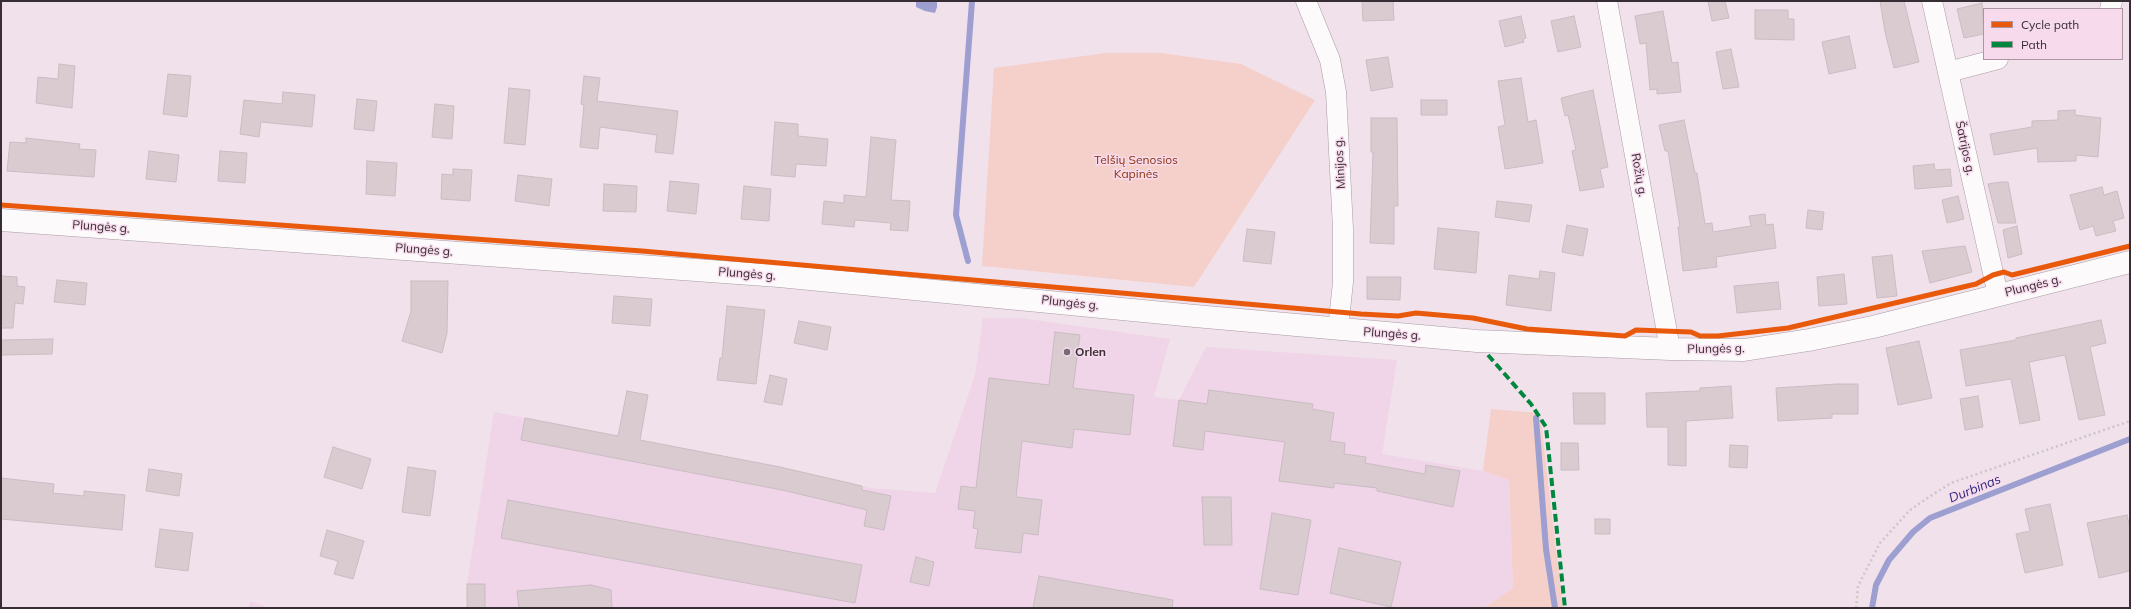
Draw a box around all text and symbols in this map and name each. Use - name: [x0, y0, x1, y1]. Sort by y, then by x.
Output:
- legend: [1983, 8, 2123, 60]
- text: Cycle path: [2021, 17, 2079, 32]
- text: Path: [2021, 37, 2047, 52]
- street label: Šatrijos g.: [1952, 120, 1978, 176]
- street label: Minijos g.: [1331, 137, 1349, 189]
- street label: Rožių g.: [1628, 152, 1650, 198]
- park label: Telšių Senosios Kapinės: [1094, 153, 1178, 181]
- street label: Plungės g.: [72, 218, 130, 236]
- street label: Plungės g.: [395, 241, 453, 259]
- street label: Plungės g.: [718, 265, 776, 283]
- street label: Plungės g.: [2003, 272, 2063, 300]
- street label: Plungės g.: [1041, 293, 1099, 313]
- street label: Plungės g.: [1363, 325, 1421, 343]
- street label: Plungės g.: [1687, 341, 1745, 357]
- place label: Orlen: [1075, 345, 1106, 359]
- marker: Orlen: [1062, 347, 1072, 357]
- water label: Durbinas: [1947, 472, 2003, 506]

